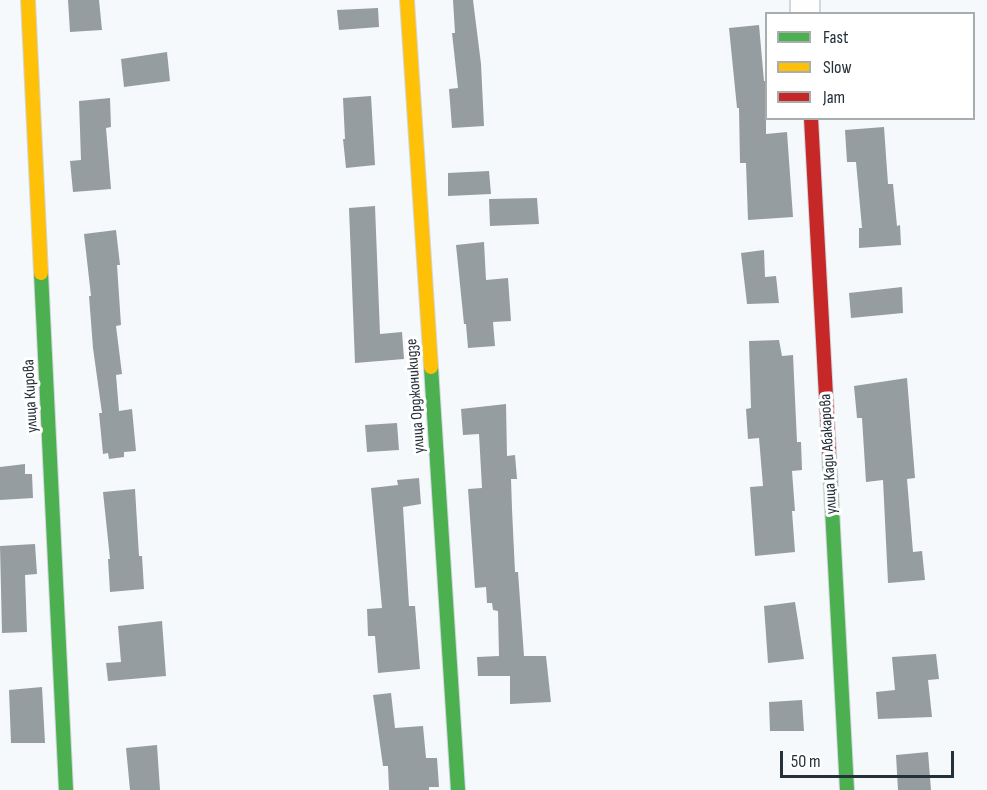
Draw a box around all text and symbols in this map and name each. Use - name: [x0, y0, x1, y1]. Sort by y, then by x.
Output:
- legend: [765, 12, 975, 120]
- text: Fast: [823, 27, 848, 48]
- text: Slow: [823, 57, 852, 78]
- text: Jam: [823, 87, 845, 108]
- street label: улица Орджоникидзе: [402, 338, 430, 454]
- street label: улица Кирова: [19, 359, 43, 433]
- street label: улица Кади Абакарова: [816, 393, 842, 515]
- scale bar: [783, 739, 957, 777]
- text: 50 m: [791, 751, 821, 772]

